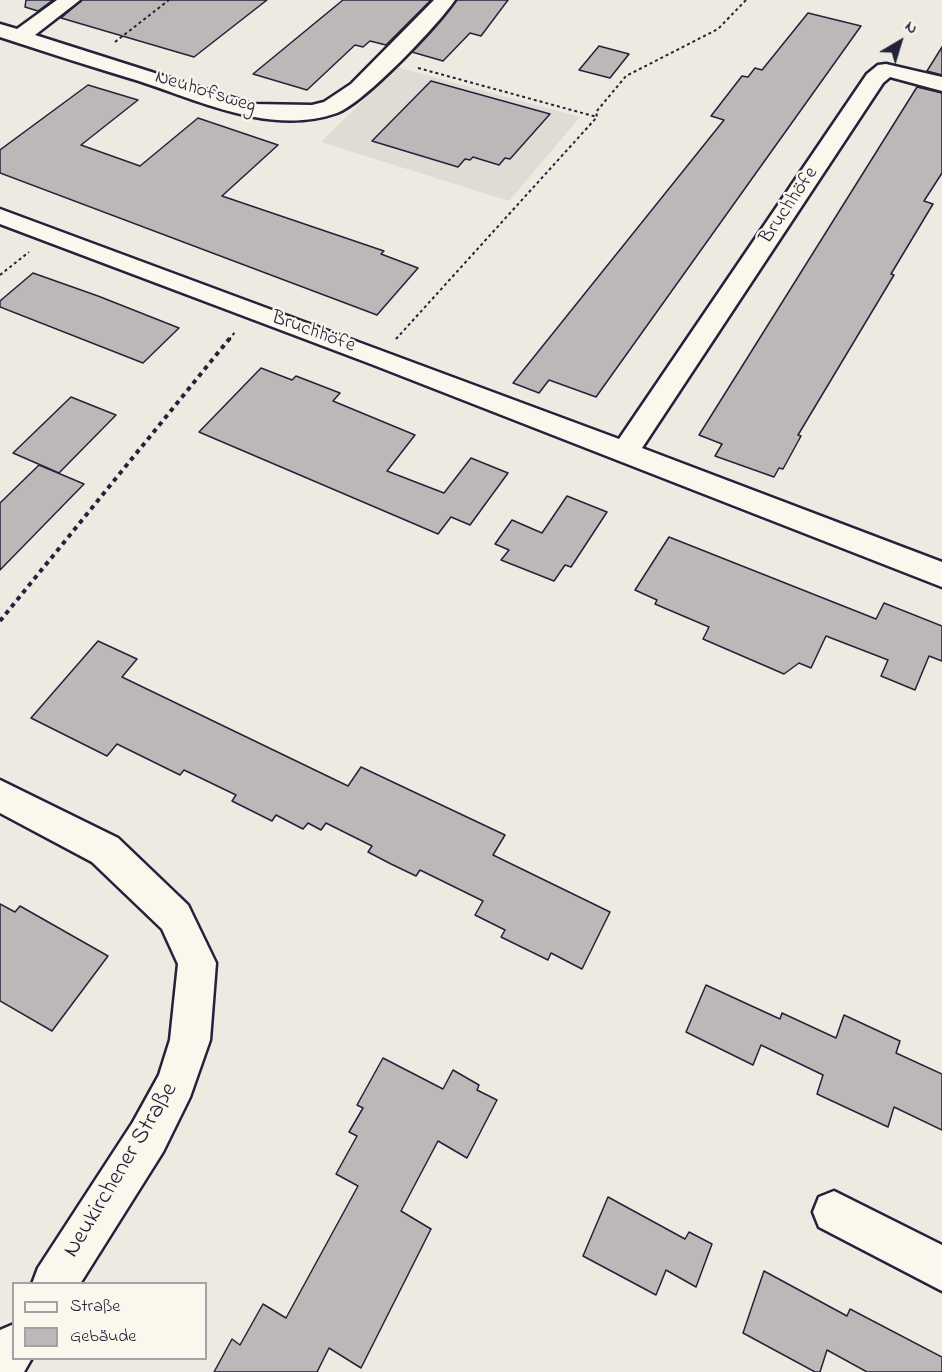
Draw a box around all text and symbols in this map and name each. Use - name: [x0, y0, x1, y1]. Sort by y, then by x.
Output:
- north arrow: [870, 12, 930, 72]
- text: N: [899, 15, 923, 41]
- street label: Neuhofsweg: [152, 66, 258, 120]
- street label: Bruchhöfe: [756, 163, 824, 249]
- street label: Bruchhöfe: [268, 307, 358, 359]
- street label: Neukirchener Straße: [58, 1078, 186, 1264]
- legend: [12, 1282, 207, 1360]
- text: Straße: [70, 1294, 120, 1320]
- text: Gebäude: [70, 1324, 136, 1350]

